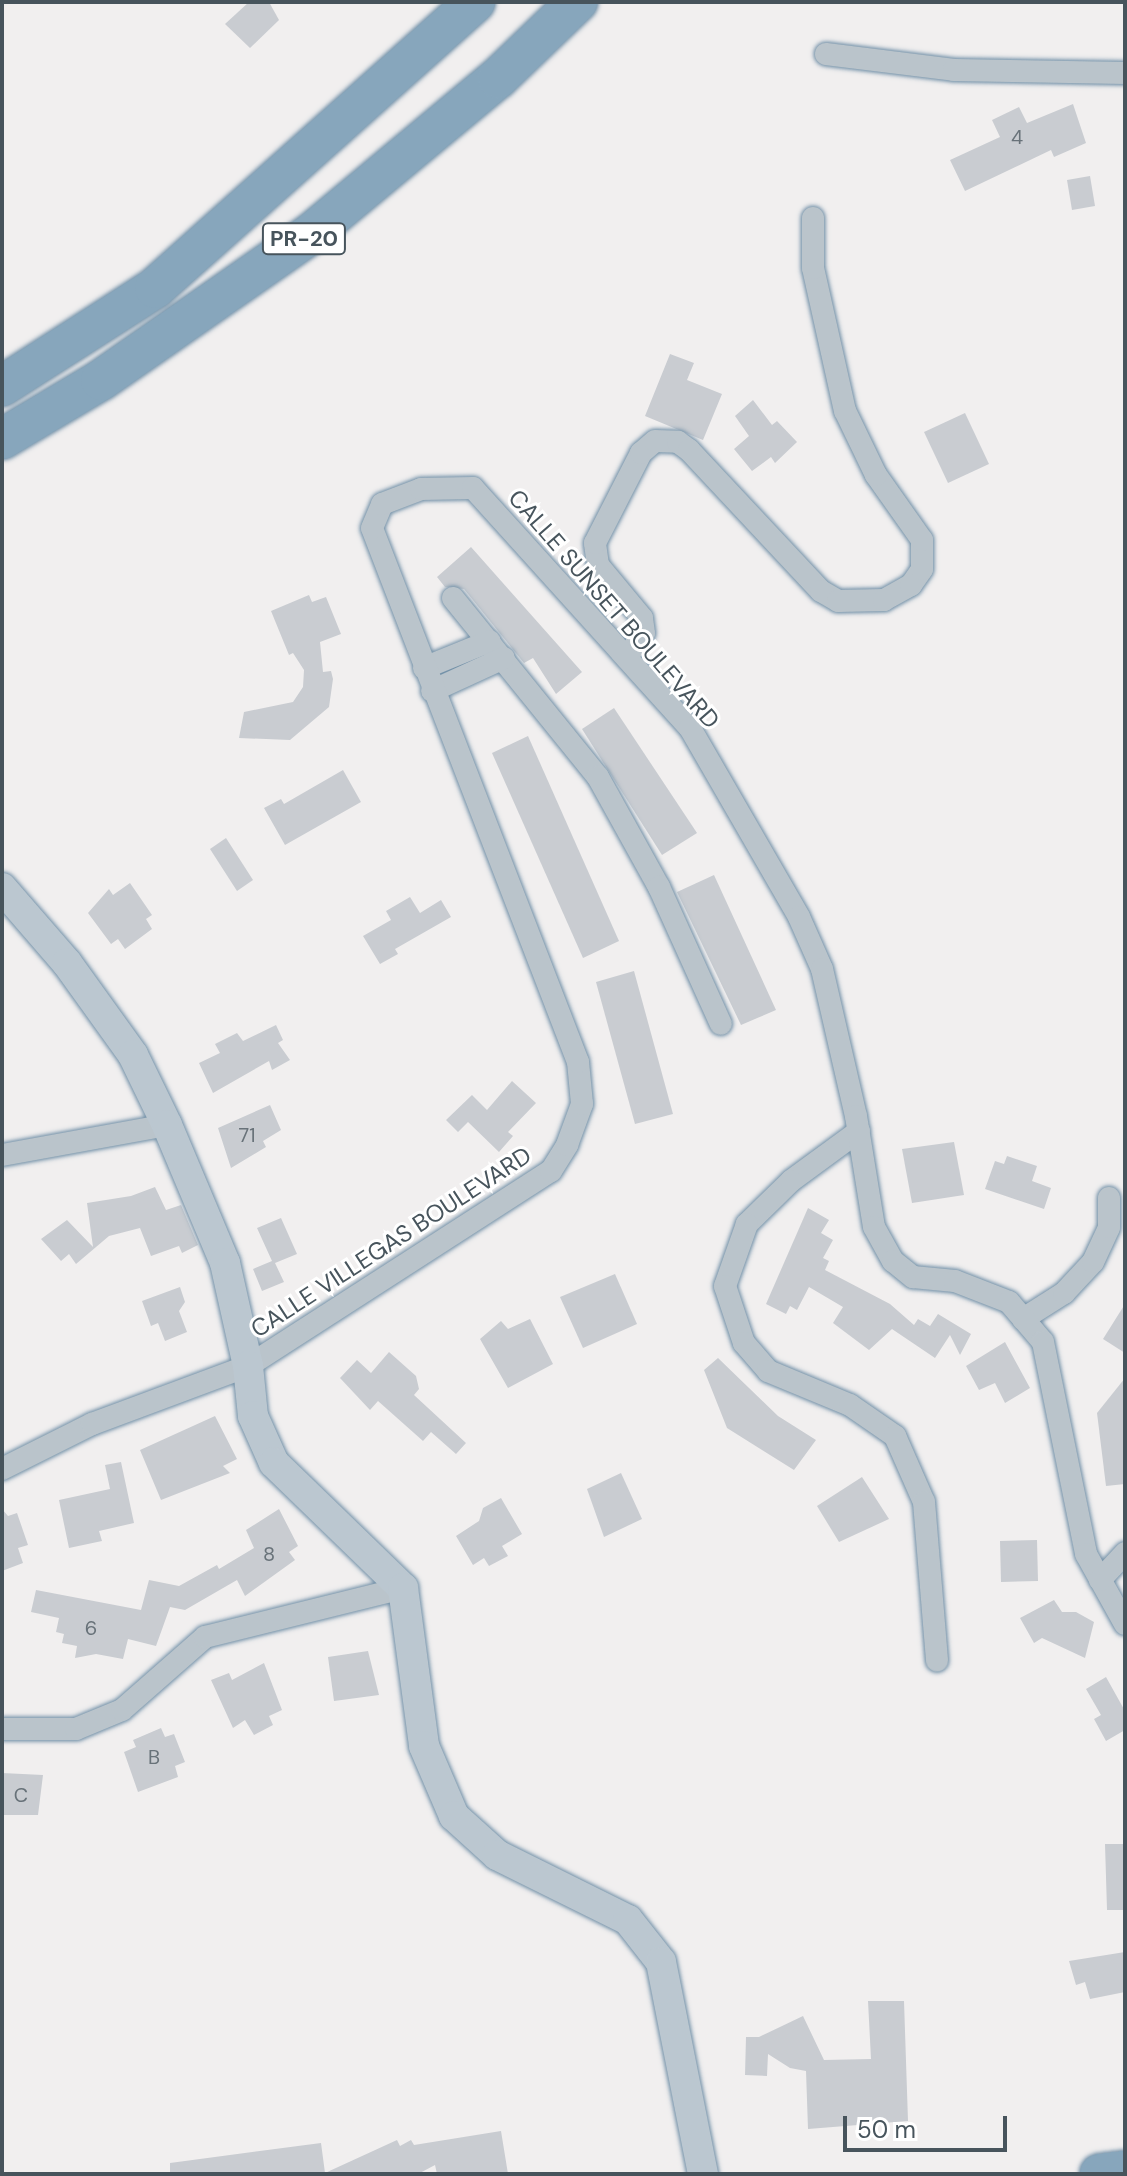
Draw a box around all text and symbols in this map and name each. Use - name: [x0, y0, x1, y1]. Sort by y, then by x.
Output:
- house number: 4: [1011, 125, 1023, 149]
- road number: PR-20: [260, 221, 348, 257]
- street label: CALLE SUNSET BOULEVARD: [502, 484, 726, 734]
- house number: 71: [239, 1123, 255, 1147]
- street label: CALLE VILLEGAS BOULEVARD: [245, 1141, 537, 1343]
- house number: 8: [263, 1542, 275, 1566]
- house number: 6: [85, 1616, 97, 1640]
- house number: B: [148, 1745, 160, 1769]
- house number: C: [14, 1783, 28, 1807]
- scale bar: [847, 2100, 1011, 2150]
- text: 50 m: [857, 2114, 916, 2145]

